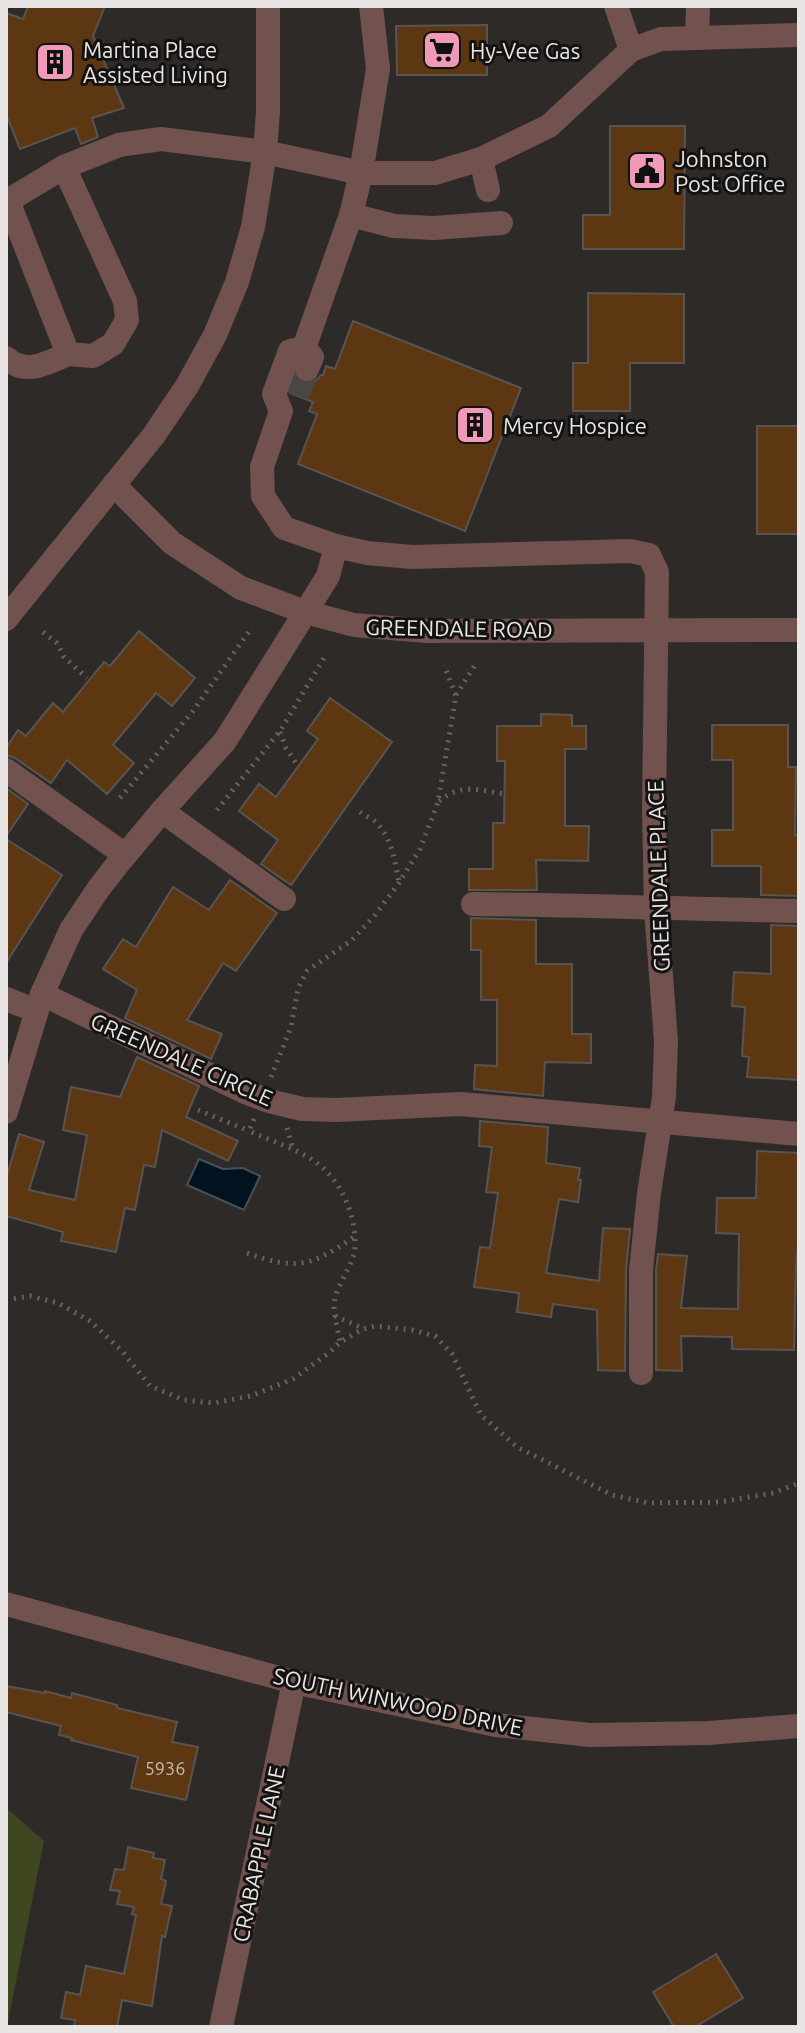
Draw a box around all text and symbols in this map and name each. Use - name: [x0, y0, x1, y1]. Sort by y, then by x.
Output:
- supermarket icon: Hy-Vee Gas: [421, 29, 463, 71]
- place label: Martina Place Assisted Living: [83, 37, 228, 87]
- place label: Hy-Vee Gas: [470, 38, 580, 63]
- building icon: Martina Place Assisted Living: [34, 41, 76, 83]
- place label: Johnston Post Office: [675, 146, 786, 196]
- public building icon: Johnston Post Office: [626, 150, 668, 192]
- building icon: Mercy Hospice: [454, 404, 496, 446]
- place label: Mercy Hospice: [503, 413, 647, 438]
- street label: GREENDALE ROAD: [365, 614, 553, 642]
- street label: GREENDALE PLACE: [642, 780, 674, 972]
- street label: GREENDALE CIRCLE: [87, 1008, 277, 1110]
- street label: SOUTH WINWOOD DRIVE: [271, 1662, 525, 1740]
- house number: 5936: [145, 1758, 185, 1778]
- street label: CRABAPPLE LANE: [227, 1764, 289, 1944]

